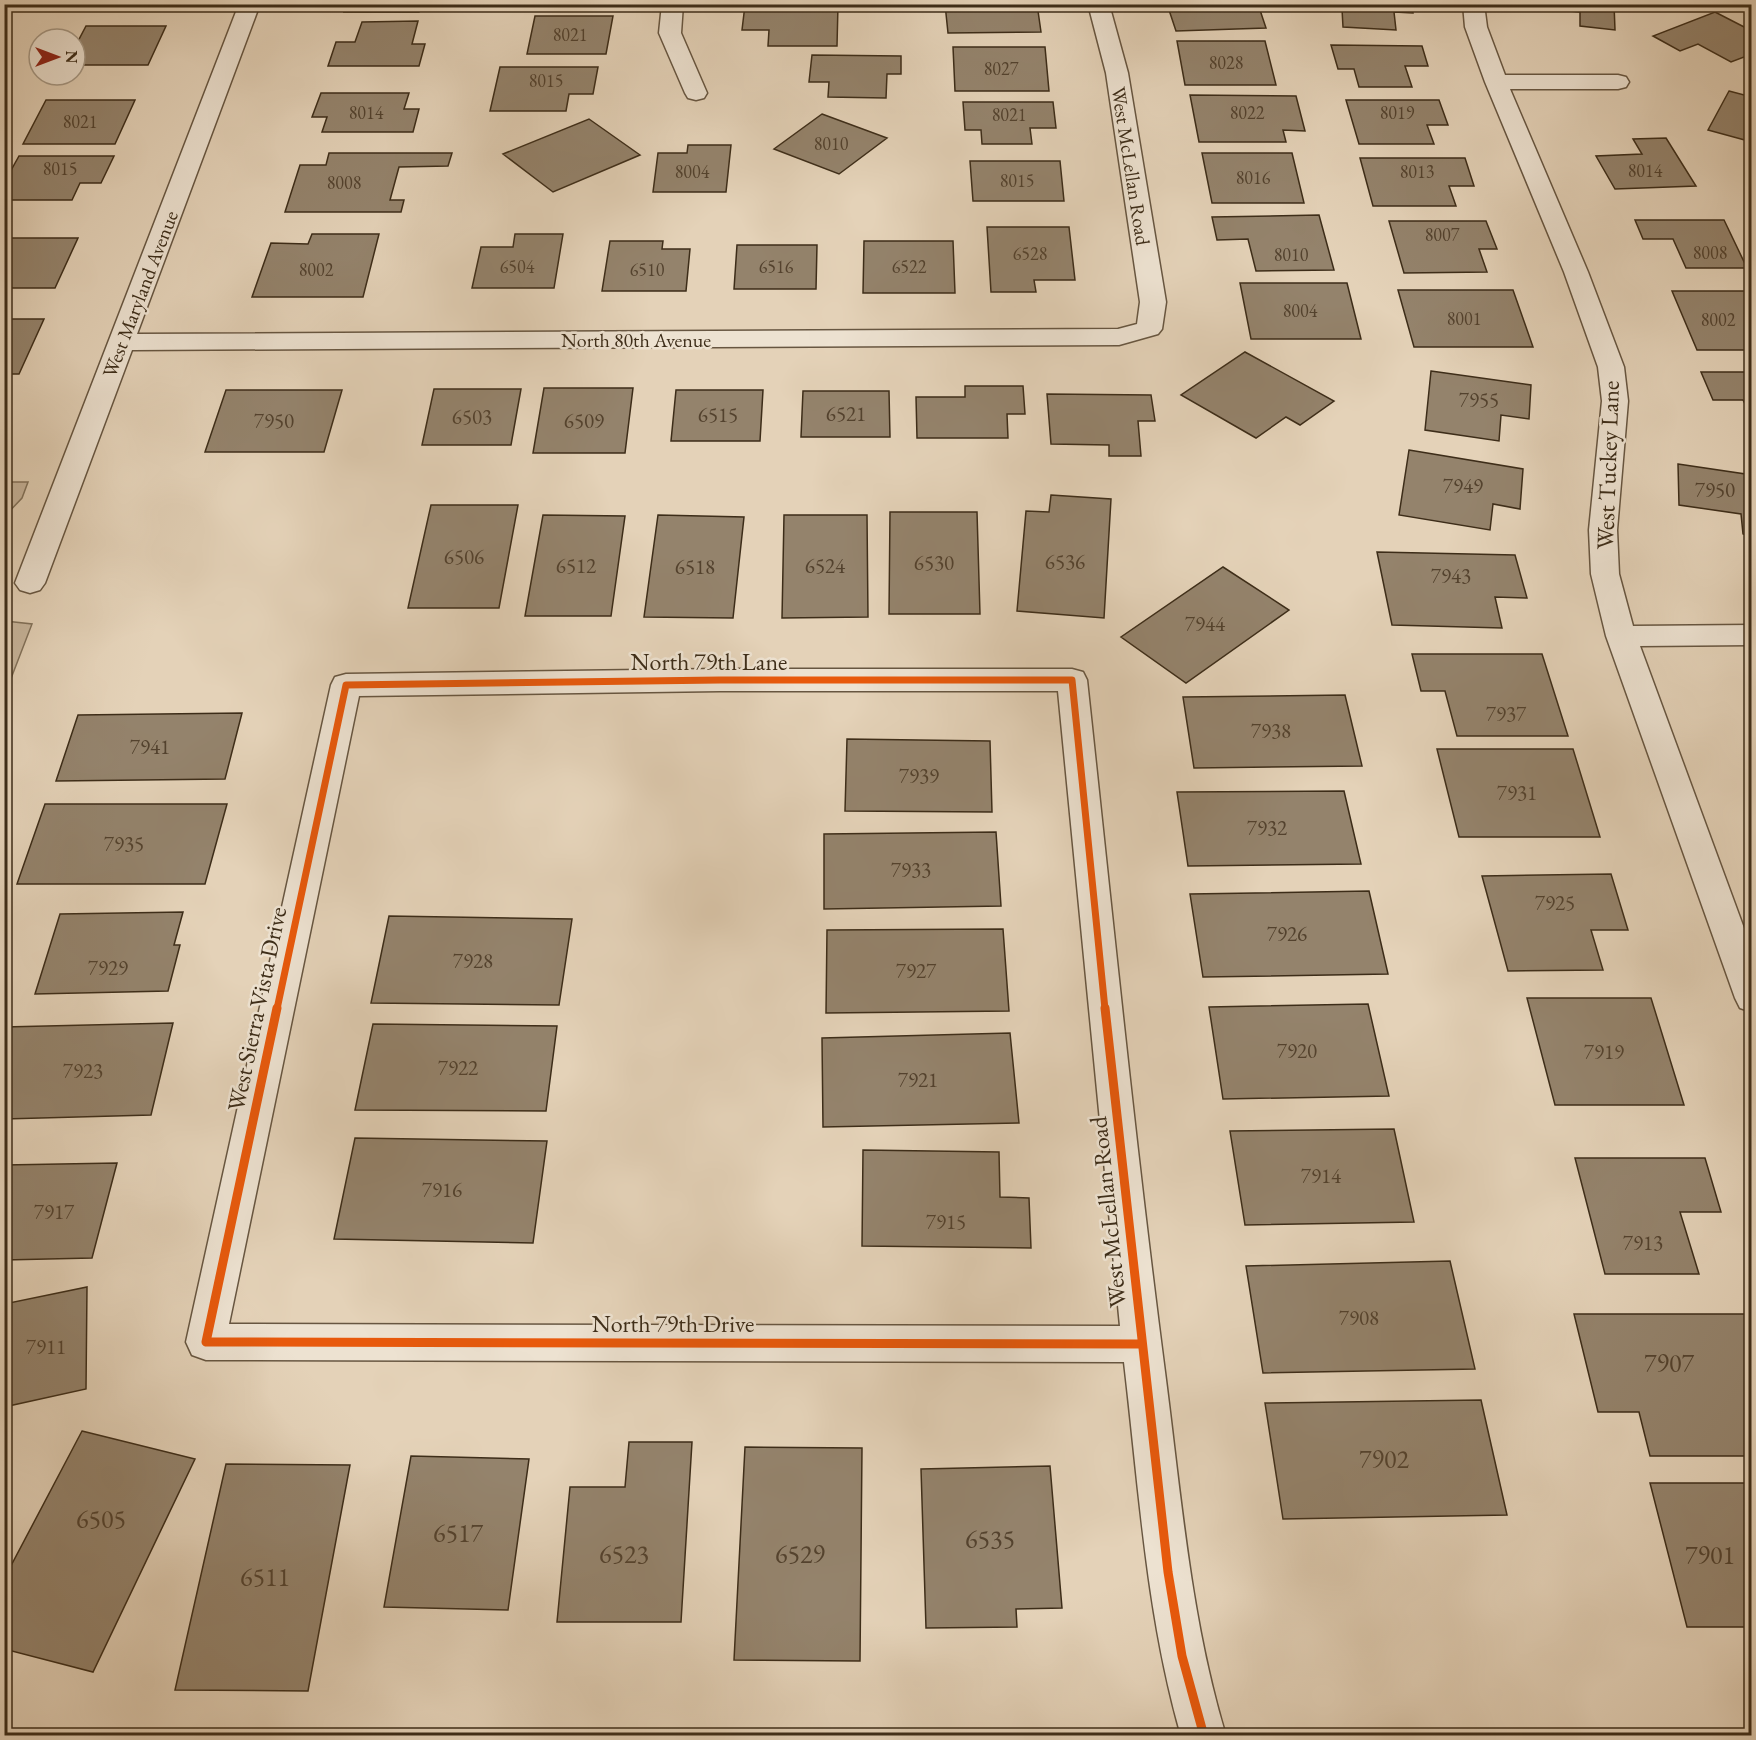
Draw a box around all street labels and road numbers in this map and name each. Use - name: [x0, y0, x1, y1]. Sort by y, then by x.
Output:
- street label: West McLellan Road: [1106, 85, 1156, 248]
- street label: West Maryland Avenue: [96, 207, 184, 381]
- street label: North 80th Avenue: [561, 327, 711, 353]
- street label: West Tuckey Lane: [1589, 380, 1626, 550]
- street label: North 79th Lane: [631, 646, 787, 677]
- street label: West Sierra Vista Drive: [220, 904, 293, 1114]
- street label: West McLellan Road: [1082, 1114, 1133, 1309]
- street label: North 79th Drive: [592, 1308, 754, 1339]

